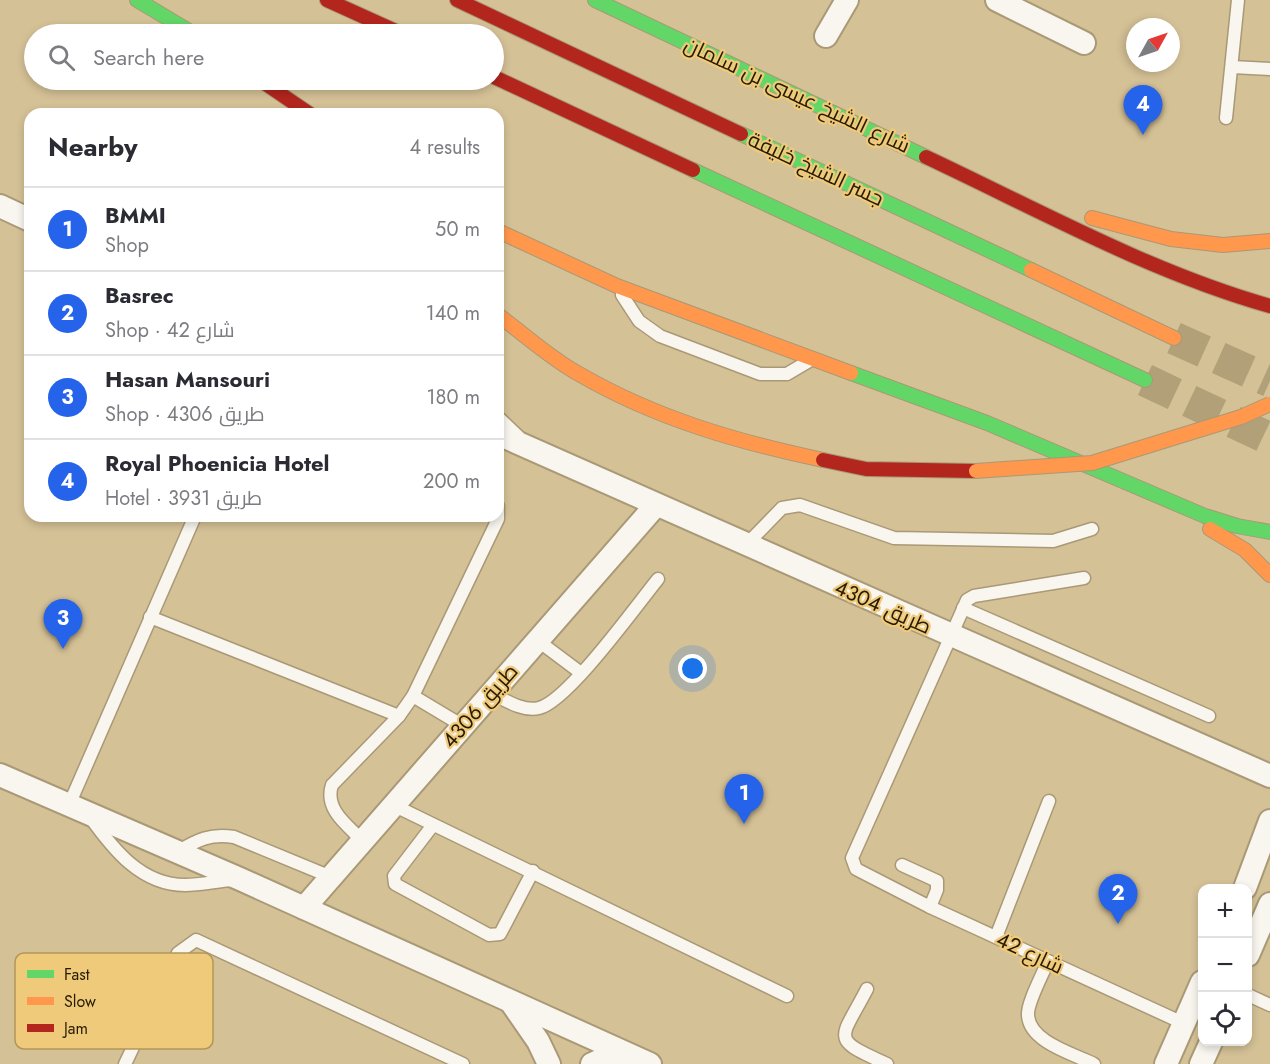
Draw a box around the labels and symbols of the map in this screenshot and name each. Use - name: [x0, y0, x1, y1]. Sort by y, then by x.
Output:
- north arrow: [1126, 18, 1180, 72]
- street label: شارع الشيخ عيسى بن سلمان: [679, 29, 915, 161]
- pin: 4: [1124, 86, 1162, 135]
- street label: جسر الشيخ خليفة: [743, 124, 889, 214]
- street label: طريق 4304: [830, 572, 936, 642]
- pin: 3: [44, 600, 82, 649]
- your location: [678, 654, 707, 683]
- street label: طريق 4306: [435, 657, 525, 755]
- pin: 1: [724, 774, 764, 824]
- pin: 2: [1098, 874, 1138, 924]
- street label: شارع 42: [991, 924, 1069, 982]
- legend: [15, 953, 213, 1049]
- text: Fast: [64, 963, 90, 986]
- text: Slow: [64, 990, 96, 1013]
- text: Jam: [62, 1017, 88, 1040]

